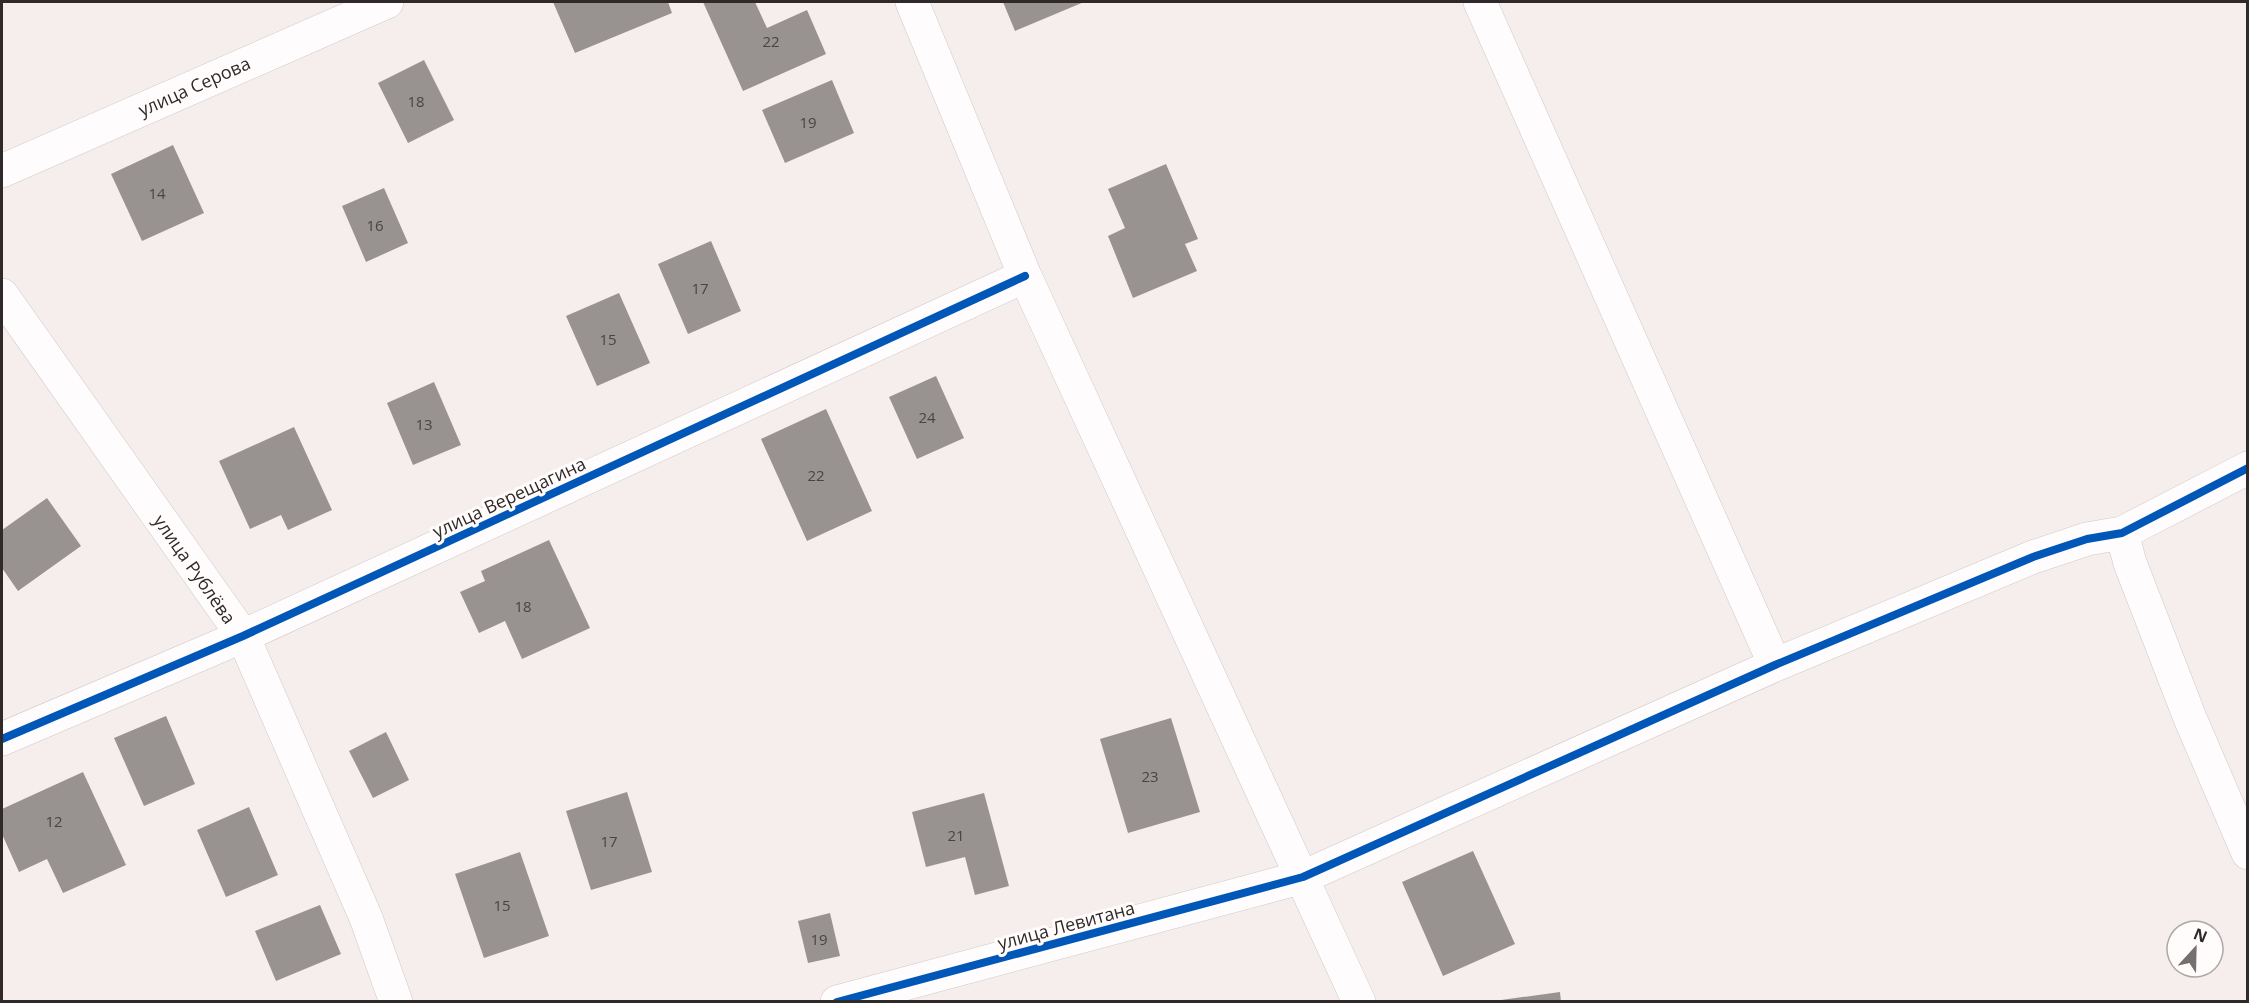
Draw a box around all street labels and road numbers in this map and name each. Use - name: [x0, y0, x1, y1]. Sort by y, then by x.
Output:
- street label: улица Серова: [134, 51, 254, 121]
- street label: улица Верещагина: [429, 451, 589, 543]
- street label: улица Рублёва: [148, 510, 242, 628]
- street label: улица Левитана: [995, 895, 1137, 955]

